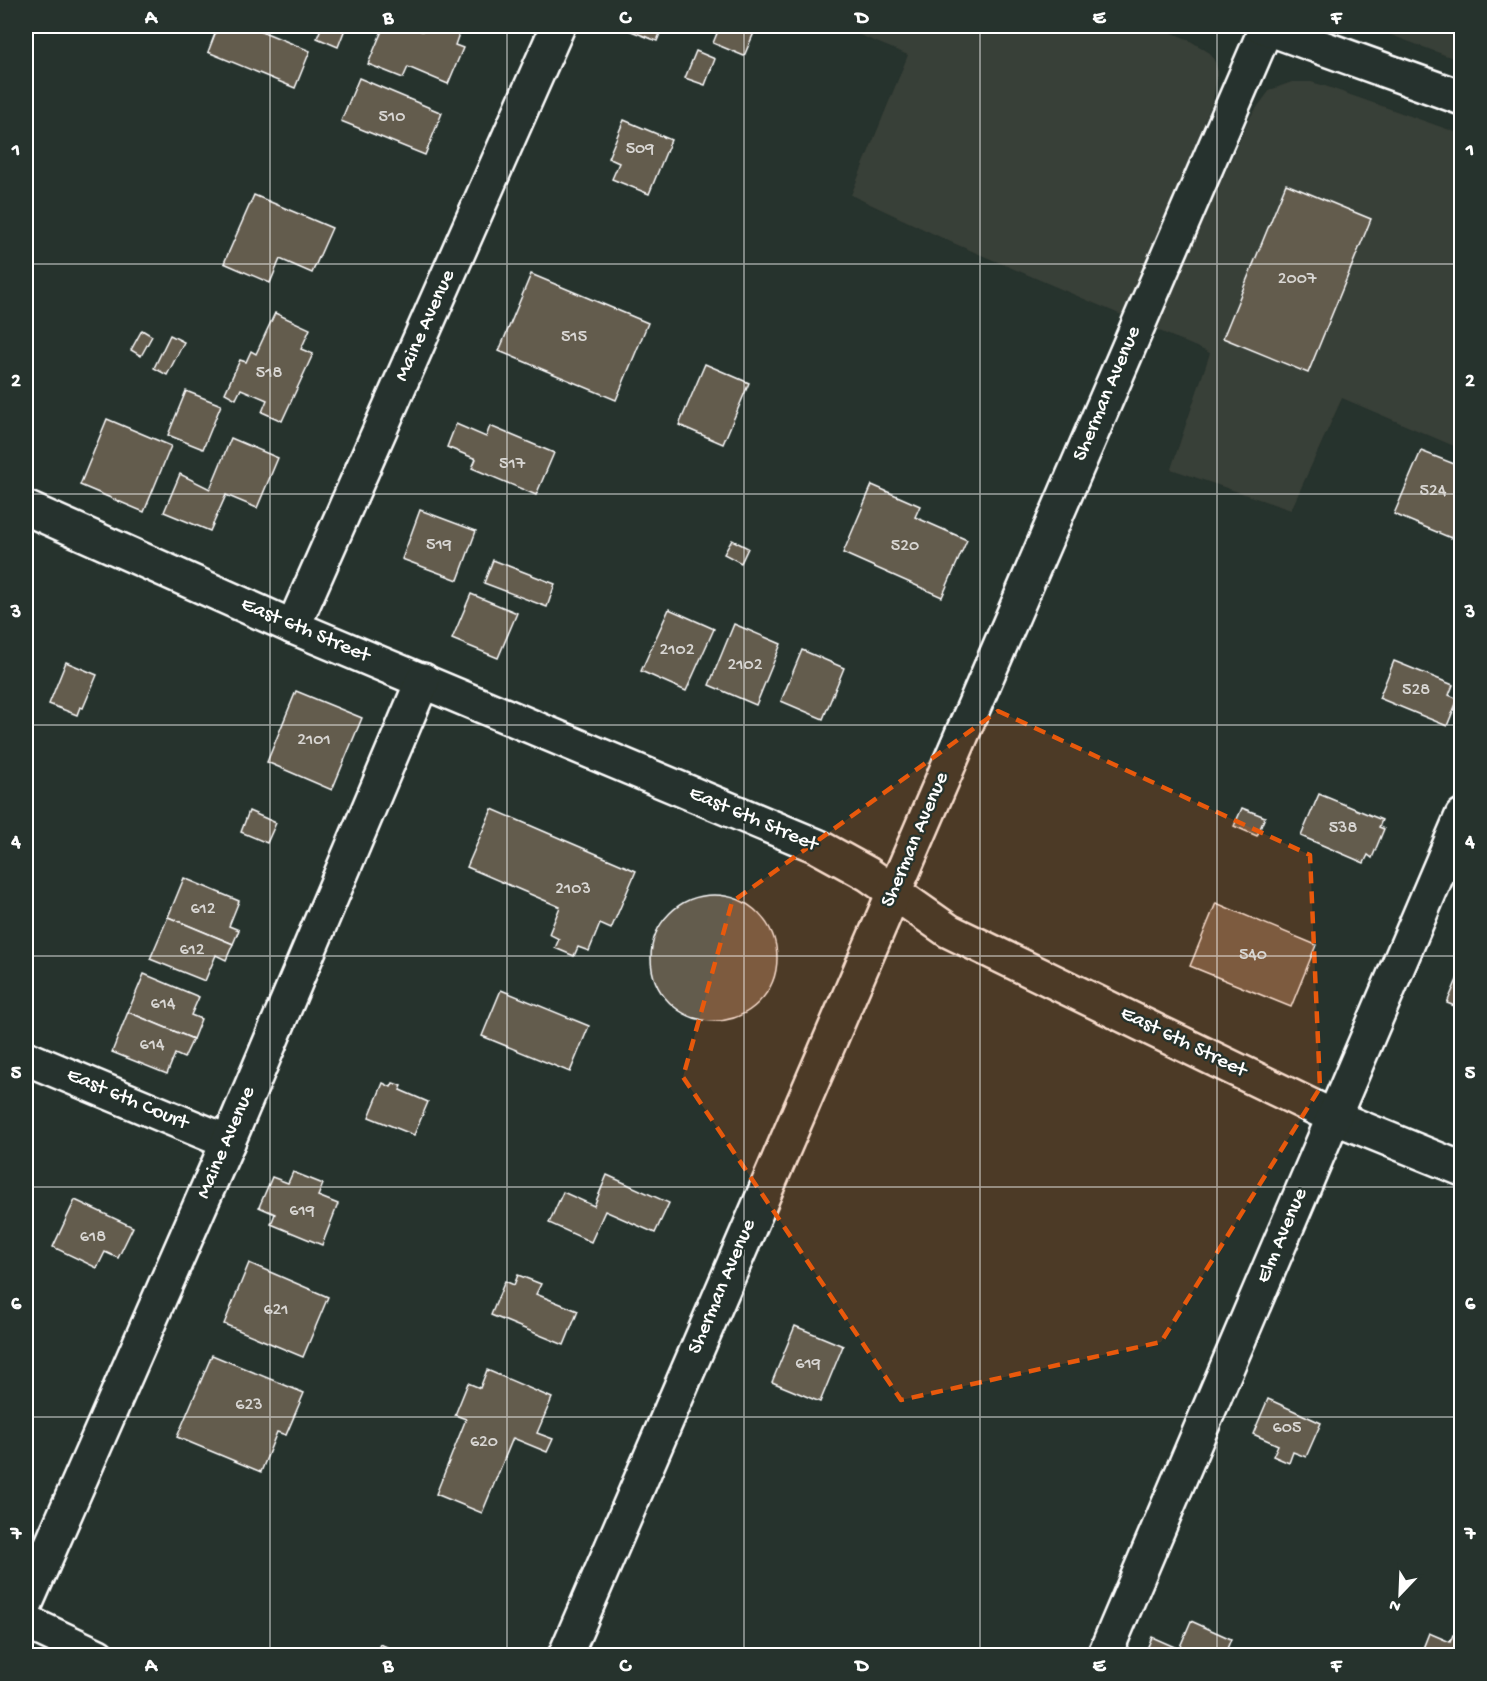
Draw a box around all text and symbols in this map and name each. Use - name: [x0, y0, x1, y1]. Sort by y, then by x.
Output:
- text: A: [144, 8, 159, 31]
- text: B: [382, 8, 394, 31]
- text: C: [619, 8, 633, 31]
- text: D: [853, 8, 869, 31]
- text: E: [1093, 8, 1107, 31]
- text: F: [1330, 8, 1343, 31]
- house number: 510: [379, 107, 405, 128]
- house number: 509: [626, 139, 654, 160]
- text: 1: [11, 140, 20, 163]
- text: 1: [1465, 140, 1474, 163]
- street label: Maine Avenue: [390, 265, 462, 386]
- house number: 2007: [1278, 269, 1317, 290]
- street label: Sherman Avenue: [1068, 322, 1148, 465]
- house number: 515: [561, 327, 587, 348]
- house number: 518: [256, 363, 282, 384]
- text: 2: [11, 371, 21, 394]
- text: 2: [1465, 371, 1475, 394]
- house number: 517: [499, 454, 526, 475]
- house number: 524: [1420, 481, 1447, 502]
- house number: 519: [426, 535, 452, 556]
- house number: 520: [891, 536, 919, 557]
- street label: East 6th Street: [237, 593, 375, 670]
- text: 3: [10, 602, 21, 625]
- text: 3: [1464, 602, 1475, 625]
- house number: 2102: [659, 640, 695, 661]
- house number: 2102: [727, 655, 763, 676]
- house number: 528: [1402, 680, 1430, 701]
- house number: 2101: [297, 730, 331, 751]
- street label: Sherman Avenue: [876, 768, 956, 911]
- street label: East 6th Street: [685, 782, 823, 859]
- house number: 538: [1329, 818, 1357, 839]
- text: 4: [10, 832, 21, 855]
- text: 4: [1464, 832, 1475, 855]
- house number: 2103: [555, 879, 591, 900]
- house number: 612: [190, 899, 216, 920]
- house number: 612: [179, 940, 205, 961]
- house number: 540: [1239, 945, 1267, 966]
- house number: 614: [151, 994, 176, 1015]
- street label: East 6th Street: [1116, 1002, 1252, 1085]
- house number: 614: [140, 1035, 165, 1056]
- text: 5: [11, 1063, 22, 1086]
- street label: East 6th Court: [62, 1063, 194, 1138]
- text: 5: [1465, 1063, 1476, 1086]
- street label: Maine Avenue: [192, 1082, 262, 1203]
- street label: Elm Avenue: [1252, 1184, 1315, 1287]
- house number: 619: [289, 1201, 315, 1222]
- street label: Sherman Avenue: [683, 1215, 763, 1358]
- house number: 618: [80, 1227, 106, 1248]
- text: 6: [11, 1294, 22, 1317]
- text: 6: [1465, 1294, 1476, 1317]
- house number: 621: [263, 1300, 289, 1321]
- house number: 619: [795, 1354, 821, 1375]
- house number: 623: [235, 1395, 263, 1416]
- house number: 605: [1273, 1418, 1301, 1439]
- house number: 620: [470, 1432, 498, 1453]
- text: 7: [10, 1524, 23, 1547]
- text: 7: [1464, 1524, 1477, 1547]
- north arrow: [1370, 1564, 1430, 1624]
- text: N: [1386, 1594, 1404, 1615]
- text: A: [144, 1656, 159, 1679]
- text: B: [382, 1656, 394, 1679]
- text: C: [619, 1656, 633, 1679]
- text: D: [853, 1656, 869, 1679]
- text: E: [1093, 1656, 1107, 1679]
- text: F: [1330, 1656, 1343, 1679]

